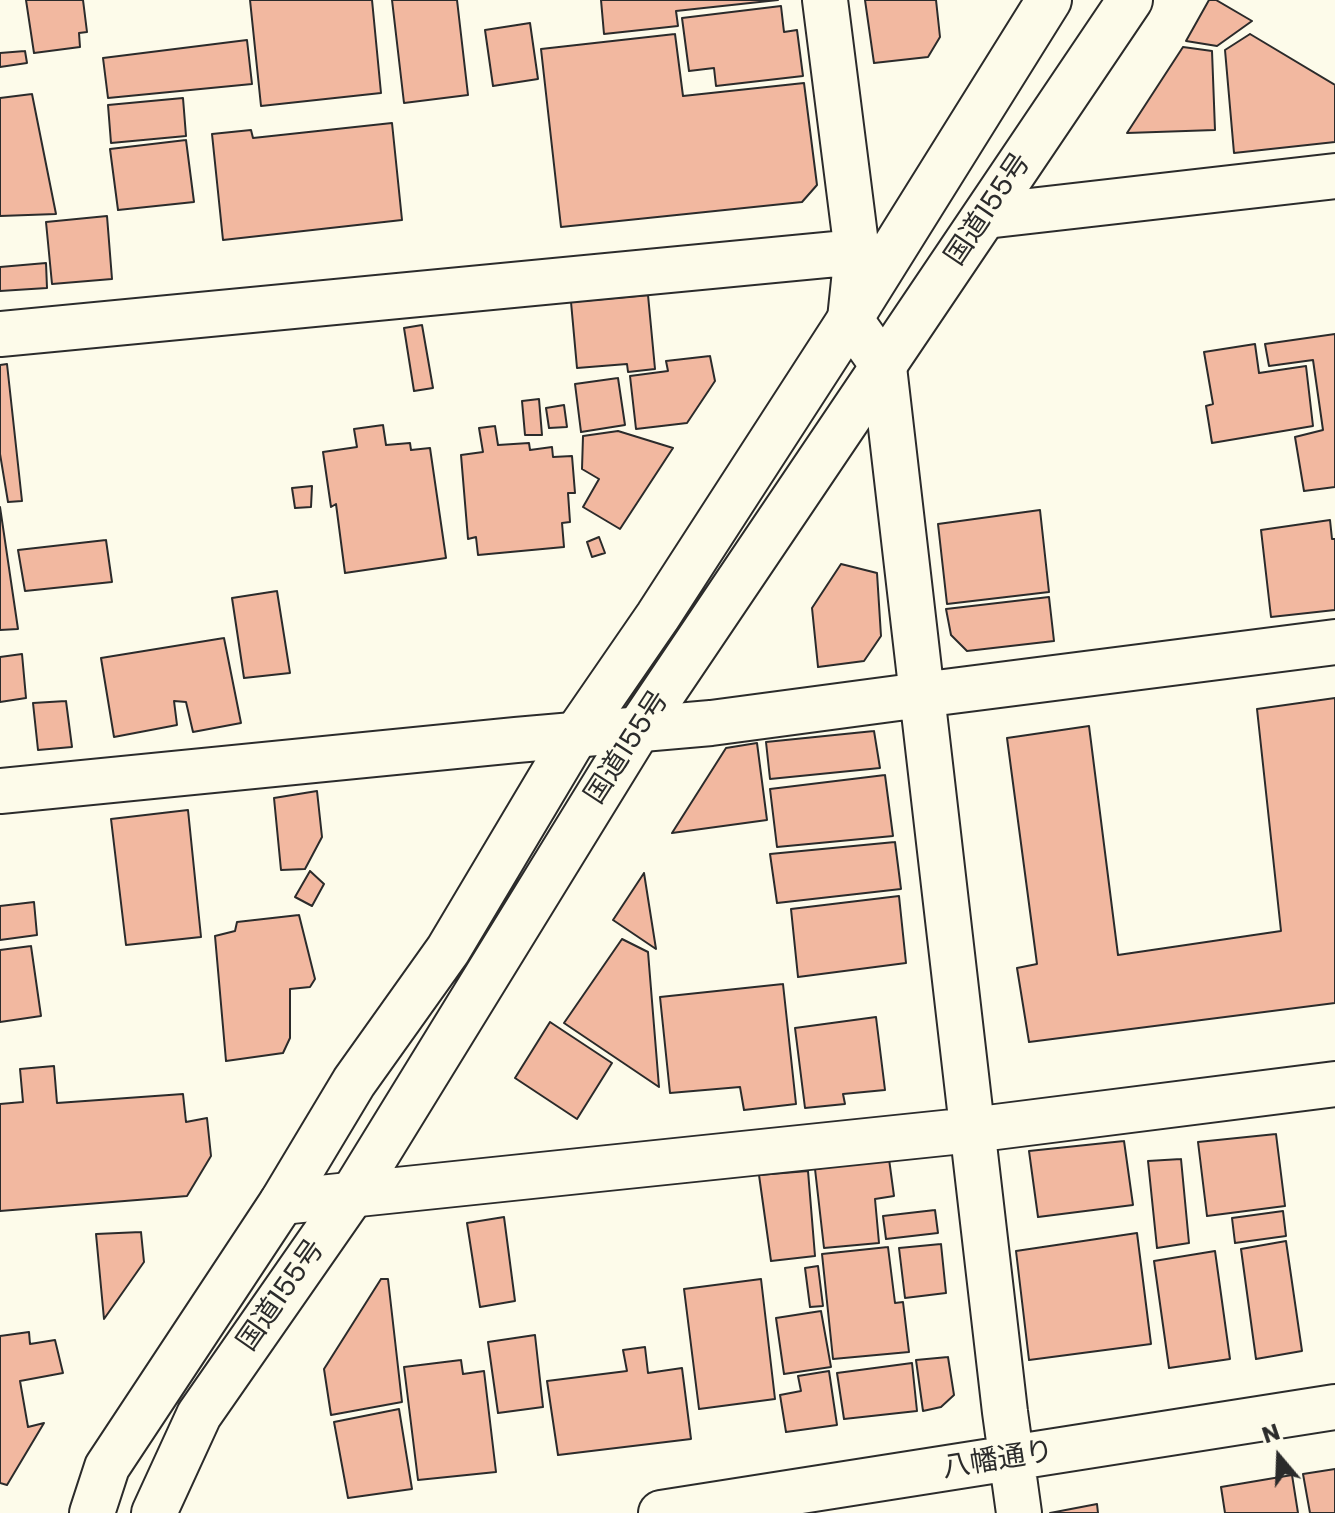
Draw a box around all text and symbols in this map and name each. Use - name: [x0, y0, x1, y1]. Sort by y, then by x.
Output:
- street label: 国道155号: [939, 147, 1039, 273]
- street label: 国道155号: [579, 685, 677, 811]
- street label: 国道155号: [231, 1234, 333, 1358]
- text: N: [1258, 1416, 1284, 1451]
- north arrow: [1239, 1417, 1319, 1497]
- street label: 八幡通り: [940, 1436, 1056, 1486]

